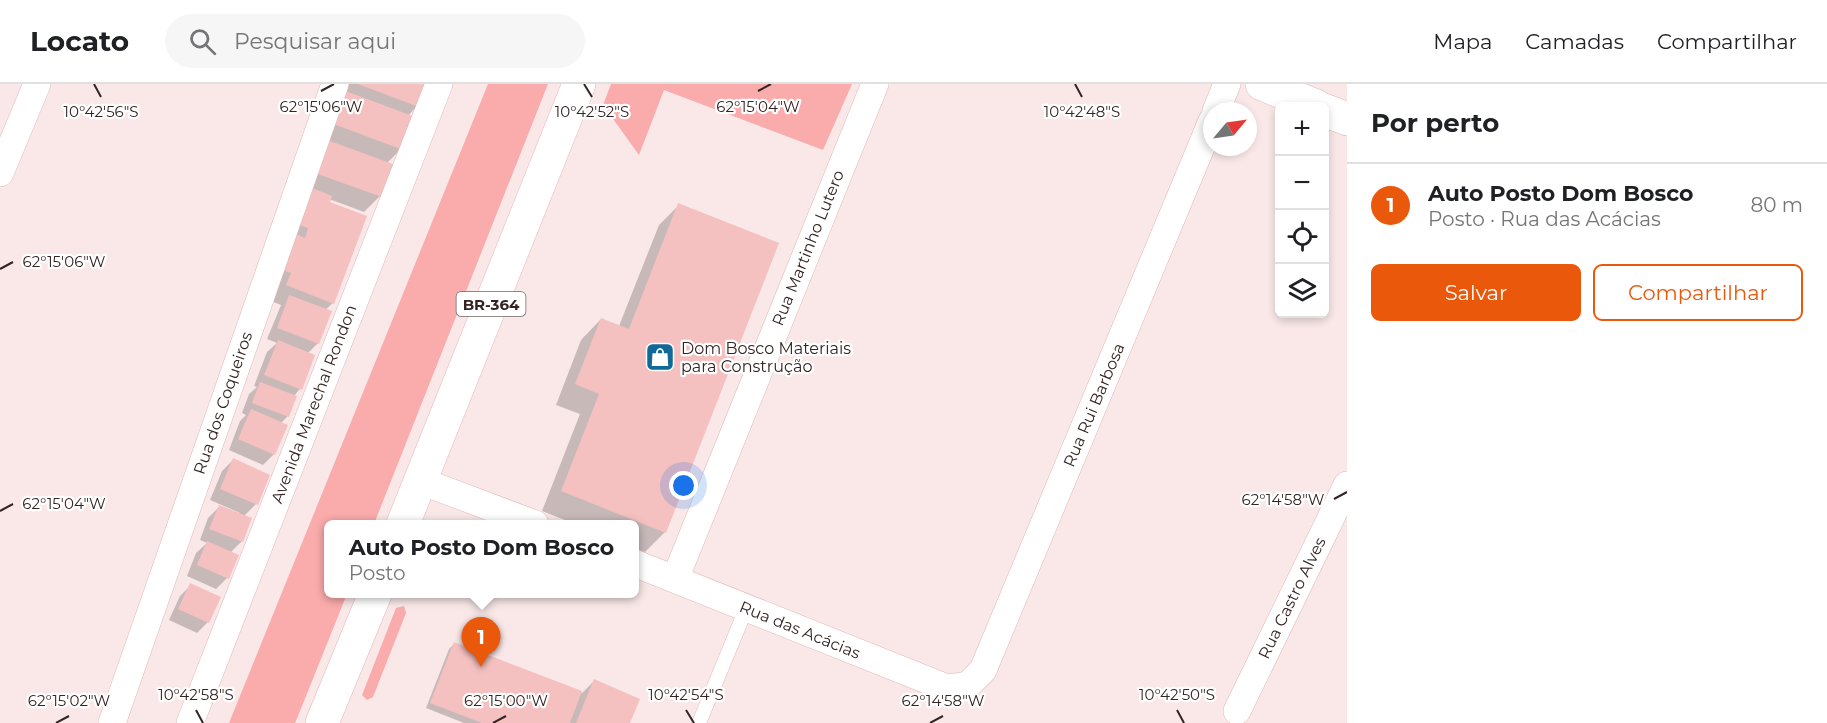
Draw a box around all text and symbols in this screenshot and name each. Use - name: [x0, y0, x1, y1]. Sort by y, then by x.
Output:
- search box: [165, 14, 585, 68]
- text: Locato: [30, 24, 129, 58]
- icon: search: [186, 25, 219, 58]
- text: Pesquisar aqui: [234, 28, 396, 55]
- text: Mapa: [1433, 29, 1492, 54]
- text: Camadas: [1525, 29, 1624, 54]
- text: Compartilhar: [1657, 29, 1797, 54]
- text: 62°15'06"W: [280, 97, 363, 116]
- text: 62°15'04"W: [716, 97, 800, 116]
- text: 10°42'56"S: [64, 102, 138, 121]
- text: 10°42'52"S: [555, 102, 629, 121]
- text: 10°42'48"S: [1044, 102, 1120, 121]
- north arrow: [1203, 102, 1257, 156]
- map controls: [1275, 102, 1329, 318]
- button: +: [1275, 102, 1329, 156]
- text: Por perto: [1371, 107, 1499, 139]
- button: −: [1275, 156, 1329, 210]
- street label: Rua Martinho Lutero: [768, 167, 848, 329]
- text: Auto Posto Dom Bosco: [1428, 180, 1693, 207]
- text: 1: [1387, 193, 1394, 217]
- text: 80 m: [1751, 193, 1803, 217]
- text: Posto · Rua das Acácias: [1428, 207, 1661, 231]
- button: locate: [1275, 210, 1329, 264]
- text: 62°15'06"W: [23, 252, 106, 271]
- button: layers: [1275, 264, 1329, 318]
- button: Salvar: [1371, 264, 1581, 321]
- button: Compartilhar: [1593, 264, 1803, 321]
- road number: BR-364: [456, 292, 526, 316]
- street label: Avenida Marechal Rondon: [267, 302, 361, 506]
- street label: Rua dos Coqueiros: [190, 329, 256, 477]
- place label: Dom Bosco Materiais para Construção: [681, 339, 851, 376]
- street label: Rua Rui Barbosa: [1059, 340, 1129, 470]
- shop icon: Dom Bosco Materiais para Construção: [644, 341, 676, 373]
- your location: [669, 471, 698, 500]
- text: 62°14'58"W: [1242, 490, 1325, 509]
- text: 62°15'04"W: [22, 494, 106, 513]
- popup: [324, 520, 639, 598]
- text: Auto Posto Dom Bosco: [349, 534, 614, 561]
- street label: Rua Castro Alves: [1254, 534, 1330, 662]
- text: Posto: [349, 561, 405, 585]
- street label: Rua das Acácias: [737, 597, 863, 663]
- pin: 1: [462, 618, 500, 667]
- text: 10°42'58"S: [158, 685, 234, 704]
- text: 10°42'54"S: [648, 685, 724, 704]
- text: 10°42'50"S: [1139, 685, 1215, 704]
- text: 62°15'02"W: [28, 691, 110, 710]
- text: 62°15'00"W: [464, 691, 548, 710]
- text: 62°14'58"W: [902, 691, 985, 710]

